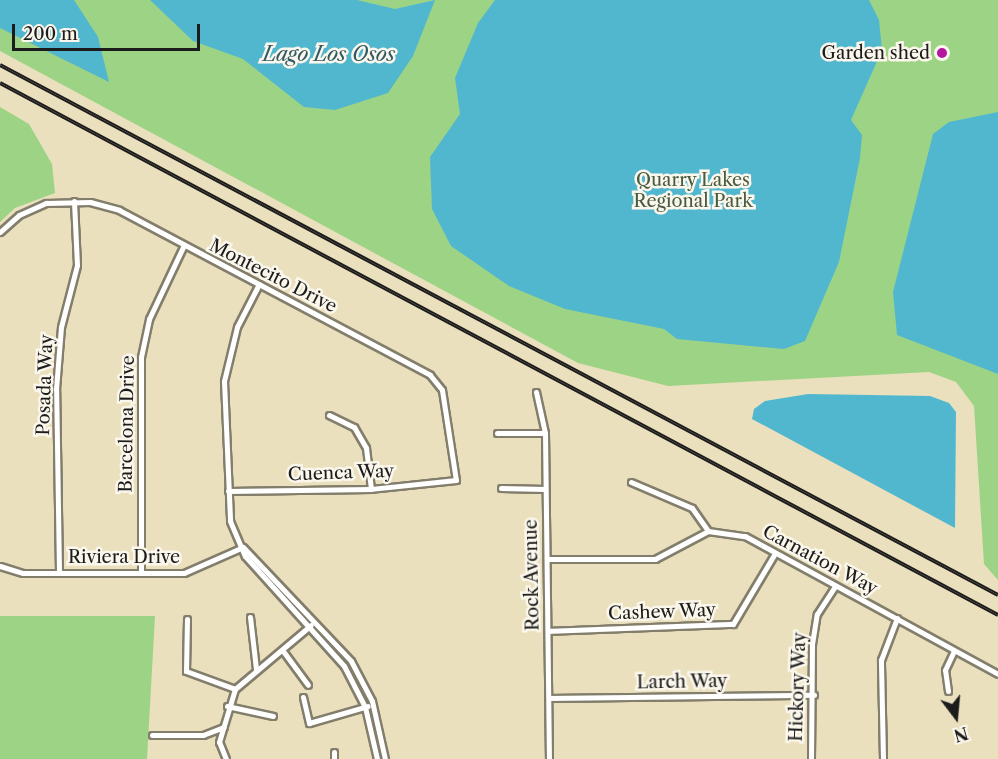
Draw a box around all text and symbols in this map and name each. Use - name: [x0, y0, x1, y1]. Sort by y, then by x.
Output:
- scale bar: [15, 12, 202, 50]
- text: 200 m: [23, 23, 78, 45]
- water label: Lago Los Osos: [263, 42, 395, 66]
- place label: Garden shed: [821, 42, 930, 64]
- marker: Garden shed: [935, 46, 949, 60]
- park label: Quarry Lakes Regional Park: [633, 170, 753, 213]
- street label: Montecito Drive: [206, 235, 340, 317]
- street label: Posada Way: [32, 334, 58, 436]
- street label: Barcelona Drive: [115, 355, 139, 493]
- street label: Cuenca Way: [287, 460, 395, 486]
- street label: Rock Avenue: [520, 518, 544, 632]
- street label: Carnation Way: [758, 520, 882, 600]
- street label: Riviera Drive: [68, 546, 180, 568]
- street label: Cashew Way: [607, 599, 717, 625]
- street label: Hickory Way: [785, 631, 811, 743]
- street label: Larch Way: [636, 670, 728, 694]
- north arrow: [926, 687, 986, 747]
- text: N: [952, 723, 970, 746]

